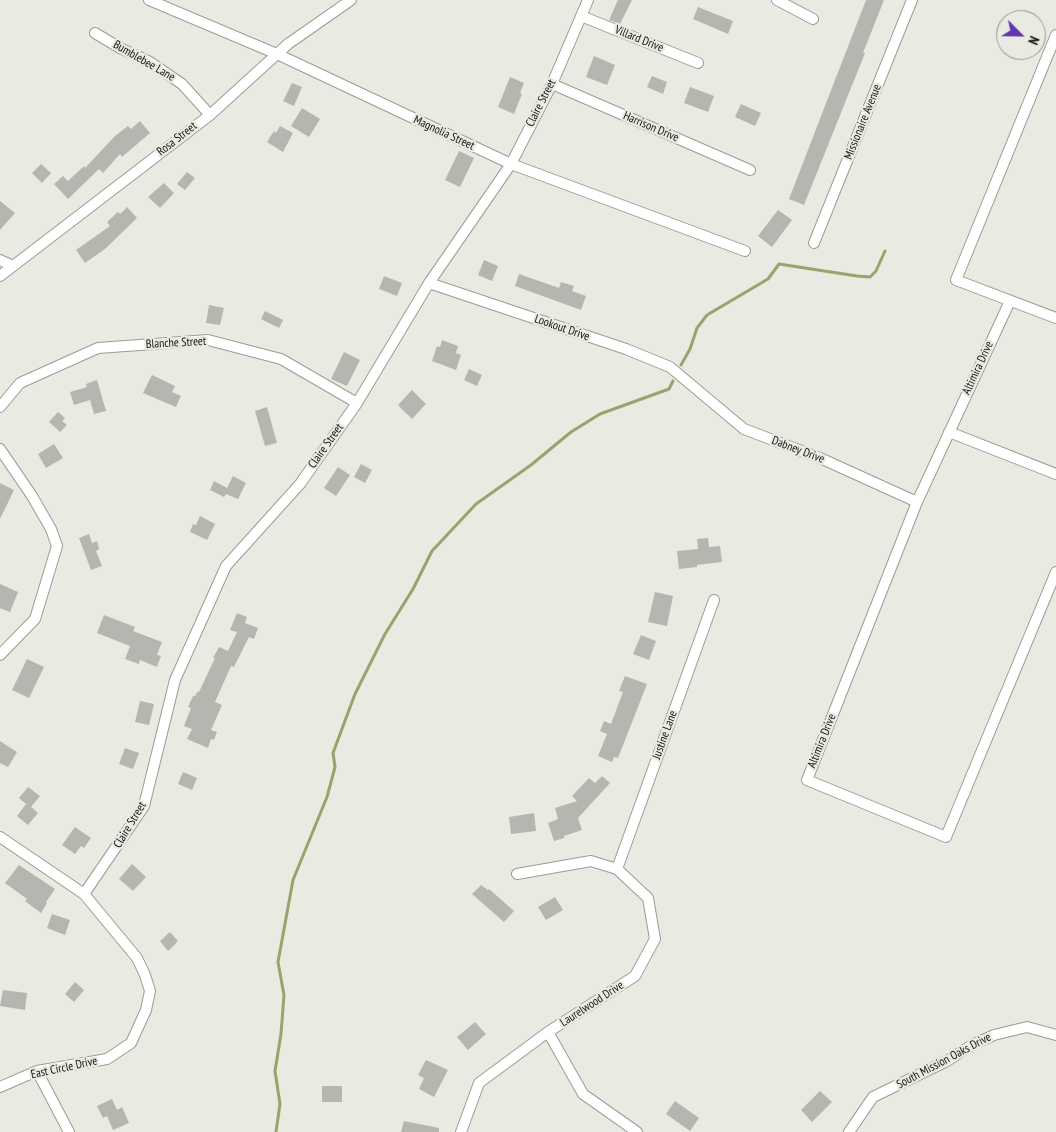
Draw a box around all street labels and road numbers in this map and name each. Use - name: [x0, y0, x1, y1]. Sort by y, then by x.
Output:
- street label: Villard Drive: [612, 23, 666, 55]
- street label: Bumblebee Lane: [111, 38, 177, 84]
- street label: Claire Street: [523, 77, 559, 129]
- street label: Missionaire Avenue: [841, 82, 885, 162]
- street label: Harrison Drive: [621, 109, 681, 145]
- street label: Magnolia Street: [411, 113, 477, 153]
- street label: Rosa Street: [154, 119, 200, 159]
- street label: Lookout Drive: [533, 312, 591, 344]
- street label: Blanche Street: [145, 334, 207, 352]
- street label: Altimira Drive: [959, 339, 997, 397]
- street label: Claire Street: [305, 421, 347, 471]
- street label: Dabney Drive: [770, 433, 826, 467]
- street label: Justine Lane: [650, 709, 680, 761]
- street label: Altimira Drive: [805, 712, 839, 770]
- street label: Claire Street: [111, 799, 149, 851]
- street label: Laurelwood Drive: [558, 978, 626, 1030]
- street label: South Mission Oaks Drive: [894, 1030, 994, 1092]
- street label: East Circle Drive: [29, 1054, 99, 1082]

